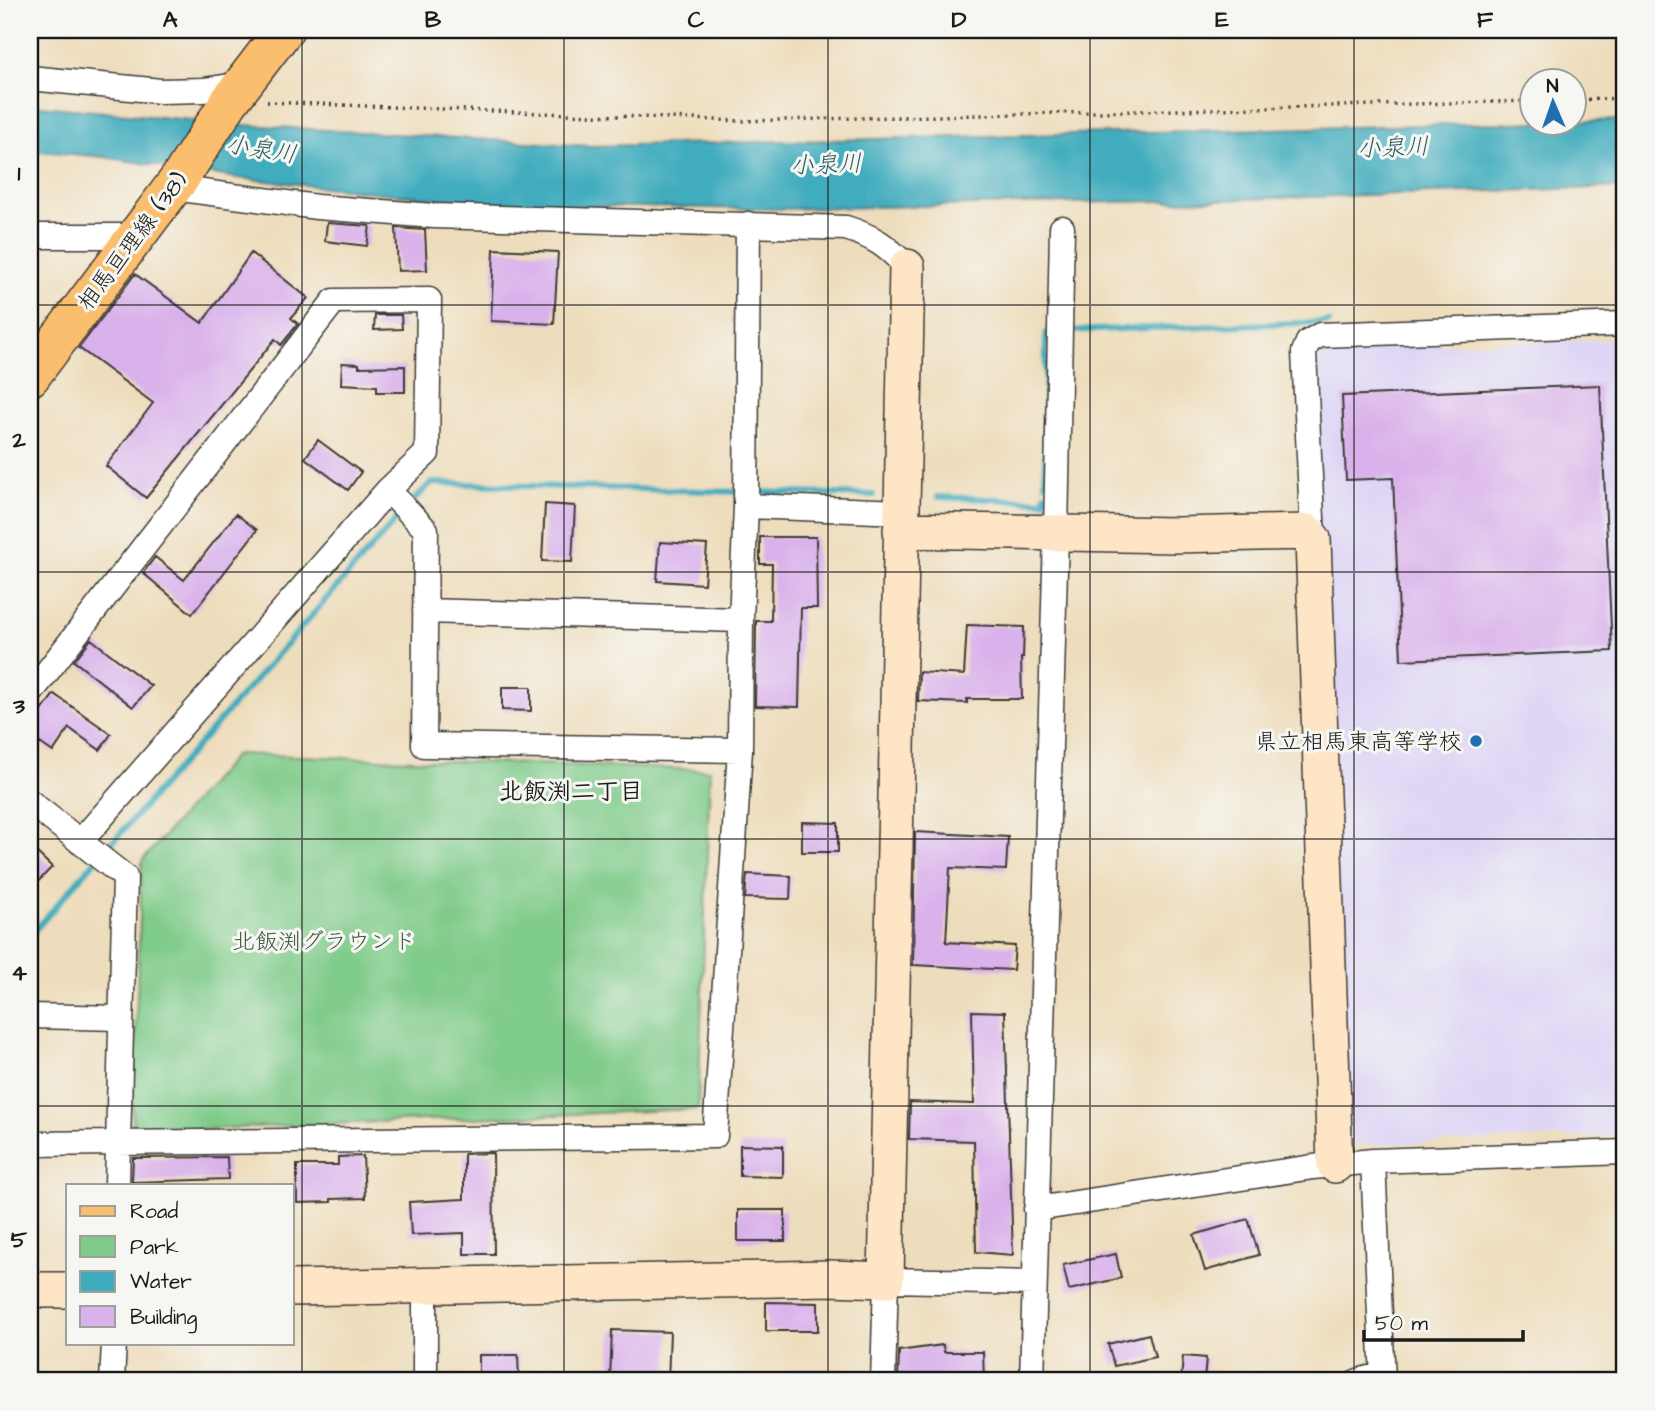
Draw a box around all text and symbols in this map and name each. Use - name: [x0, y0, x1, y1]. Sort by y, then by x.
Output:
- text: A: [163, 4, 178, 36]
- text: B: [425, 4, 442, 36]
- text: C: [688, 4, 705, 36]
- text: D: [952, 4, 967, 36]
- text: E: [1215, 4, 1229, 36]
- text: F: [1477, 4, 1494, 36]
- north arrow: [1518, 66, 1588, 136]
- text: N: [1546, 73, 1559, 100]
- water label: 小泉川: [223, 128, 299, 172]
- water label: 小泉川: [1356, 130, 1430, 166]
- water label: 小泉川: [789, 147, 863, 183]
- text: 1: [18, 157, 21, 189]
- street label: 相馬亘理線 (38): [70, 166, 195, 317]
- text: 2: [11, 424, 26, 456]
- text: 3: [12, 690, 25, 722]
- place label: 県立相馬東高等学校: [1255, 726, 1462, 758]
- marker: 県立相馬東高等学校: [1468, 733, 1484, 749]
- district label: 北飯渕二丁目: [499, 775, 643, 809]
- park label: 北飯渕グラウンド: [232, 926, 416, 958]
- text: 4: [11, 957, 27, 989]
- legend: [66, 1184, 294, 1344]
- text: Road: [130, 1197, 178, 1226]
- text: 5: [11, 1224, 28, 1256]
- text: Park: [130, 1233, 179, 1262]
- text: Water: [130, 1267, 192, 1296]
- scale bar: [1364, 1299, 1524, 1343]
- text: Building: [130, 1303, 198, 1334]
- text: 50 m: [1375, 1309, 1429, 1338]

